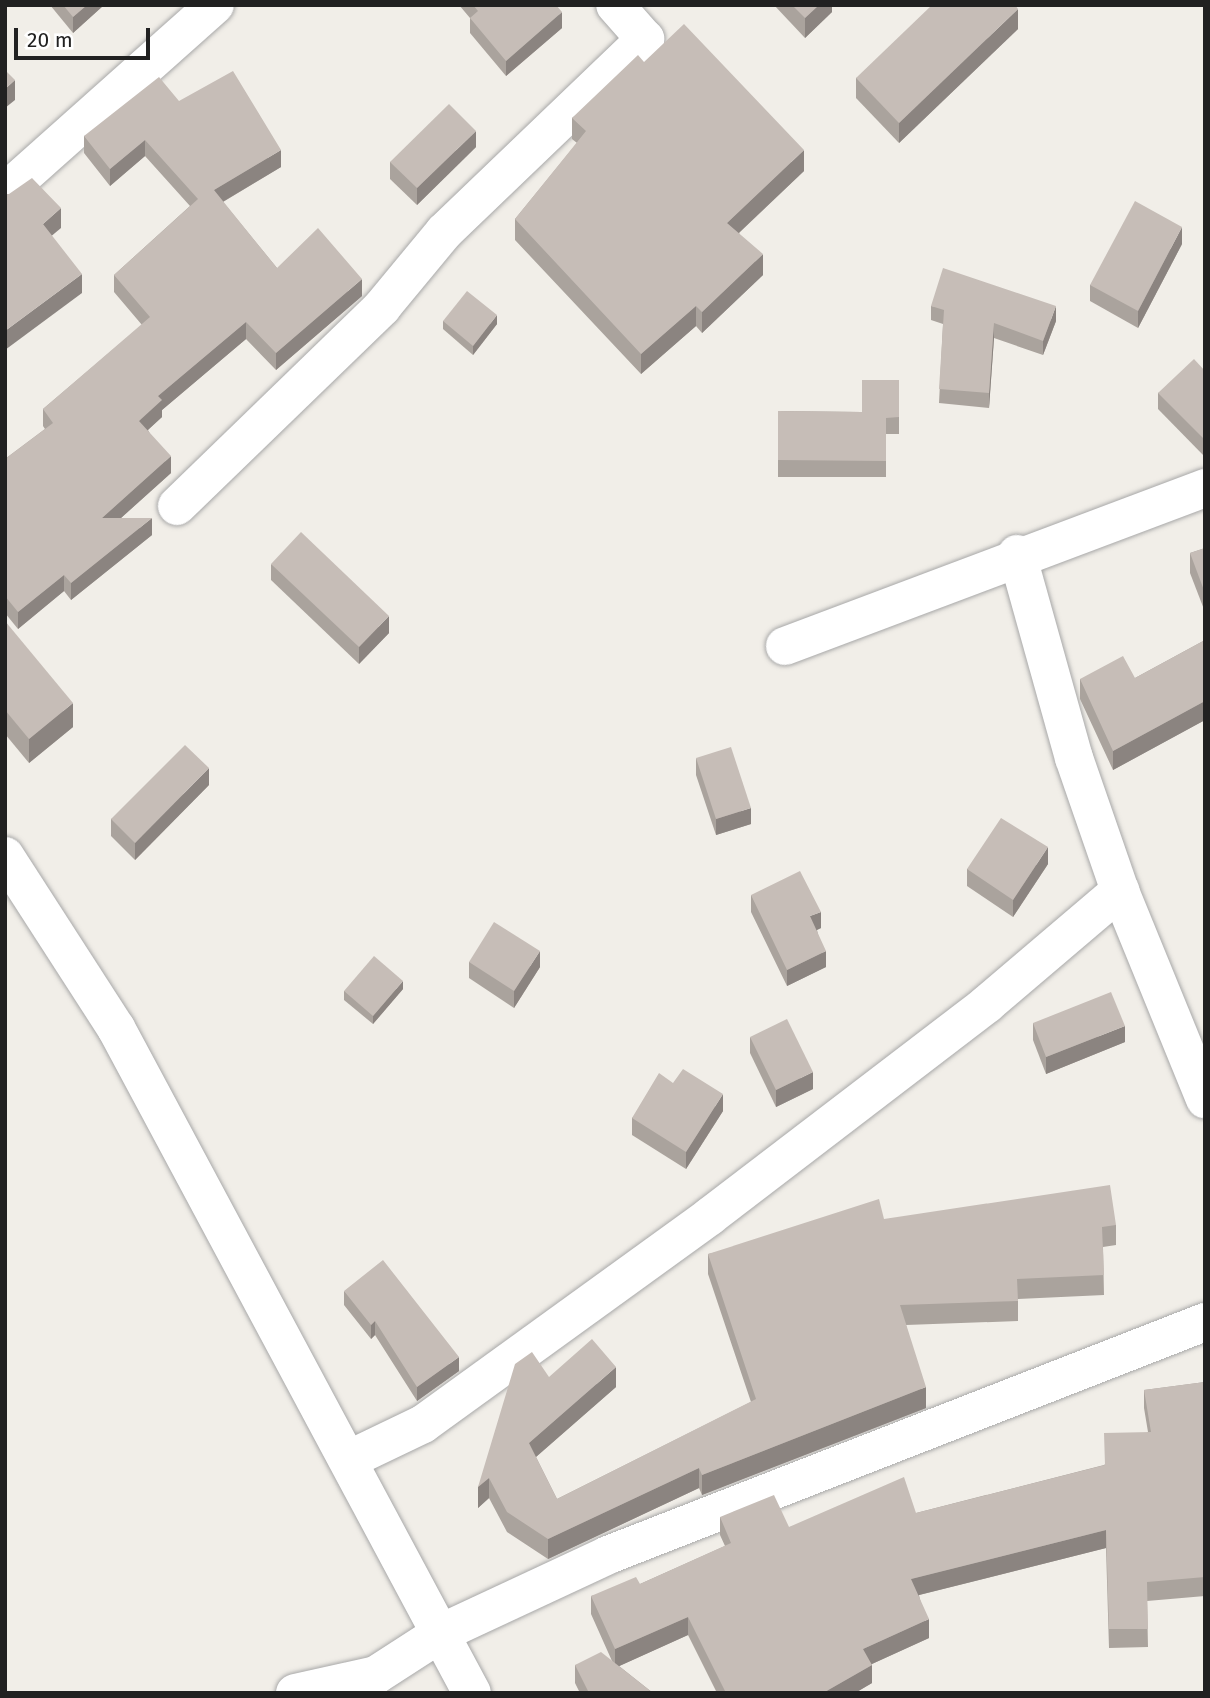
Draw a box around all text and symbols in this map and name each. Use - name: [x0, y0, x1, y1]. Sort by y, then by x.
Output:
- scale bar: [18, 14, 154, 58]
- text: 20 m: [27, 27, 73, 53]

